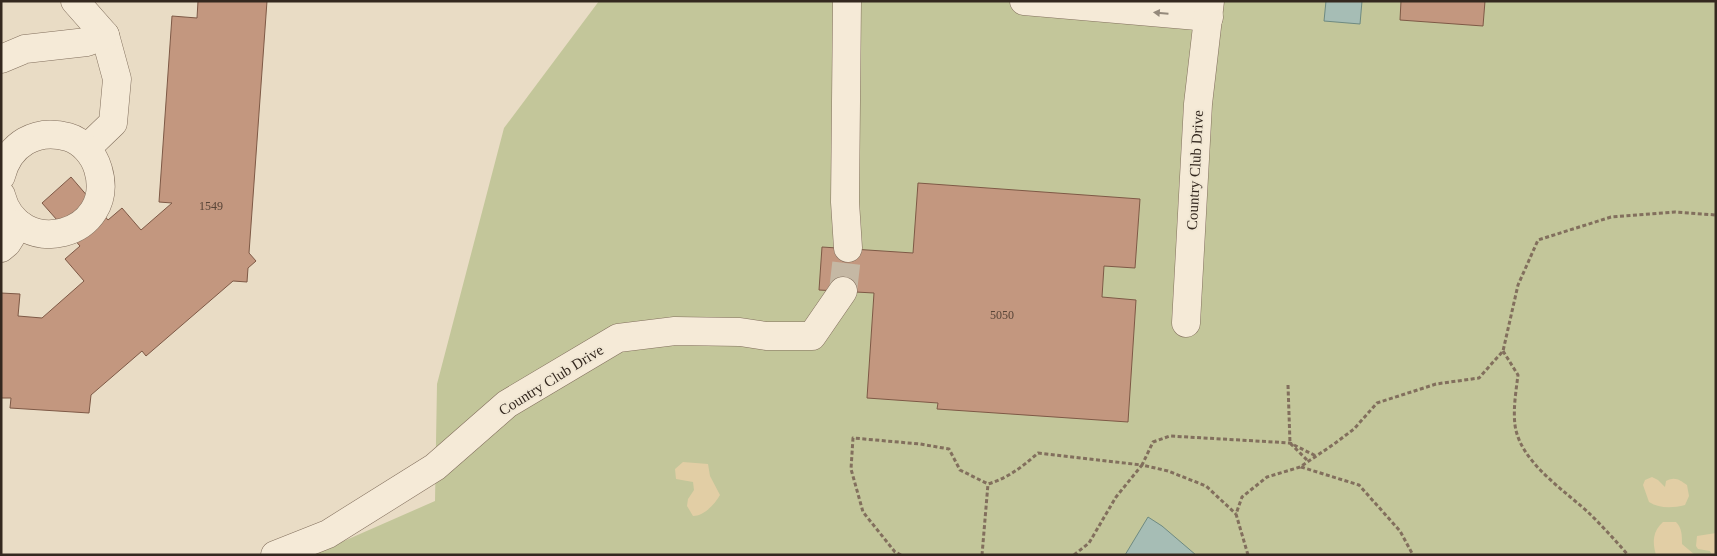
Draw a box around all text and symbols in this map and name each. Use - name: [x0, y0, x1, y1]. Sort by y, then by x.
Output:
- one-way arrow: [1153, 8, 1169, 16]
- street label: Country Club Drive: [1184, 109, 1206, 230]
- house number: 1549: [199, 199, 223, 213]
- house number: 5050: [990, 308, 1014, 322]
- street label: Country Club Drive: [496, 341, 606, 419]

